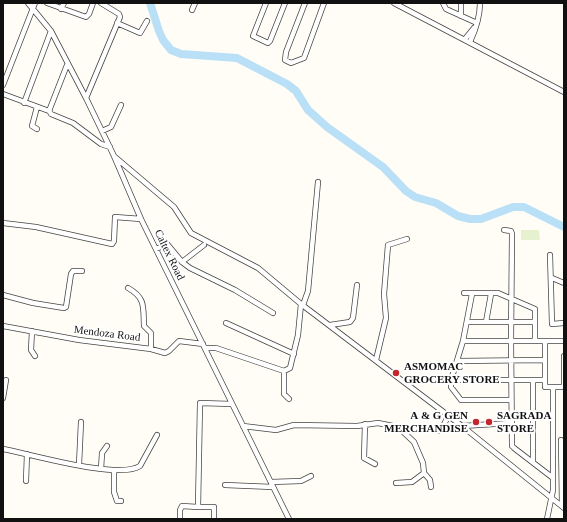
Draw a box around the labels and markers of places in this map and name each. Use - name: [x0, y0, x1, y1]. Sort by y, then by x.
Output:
- place label: ASMOMAC GROCERY STORE: [404, 360, 500, 386]
- marker: ASMOMAC GROCERY STORE: [391, 368, 401, 378]
- place label: A & G GEN MERCHANDISE: [384, 409, 468, 435]
- place label: SAGRADA STORE: [497, 409, 551, 435]
- marker: A & G GEN MERCHANDISE: [471, 417, 481, 427]
- marker: SAGRADA STORE: [484, 417, 494, 427]

